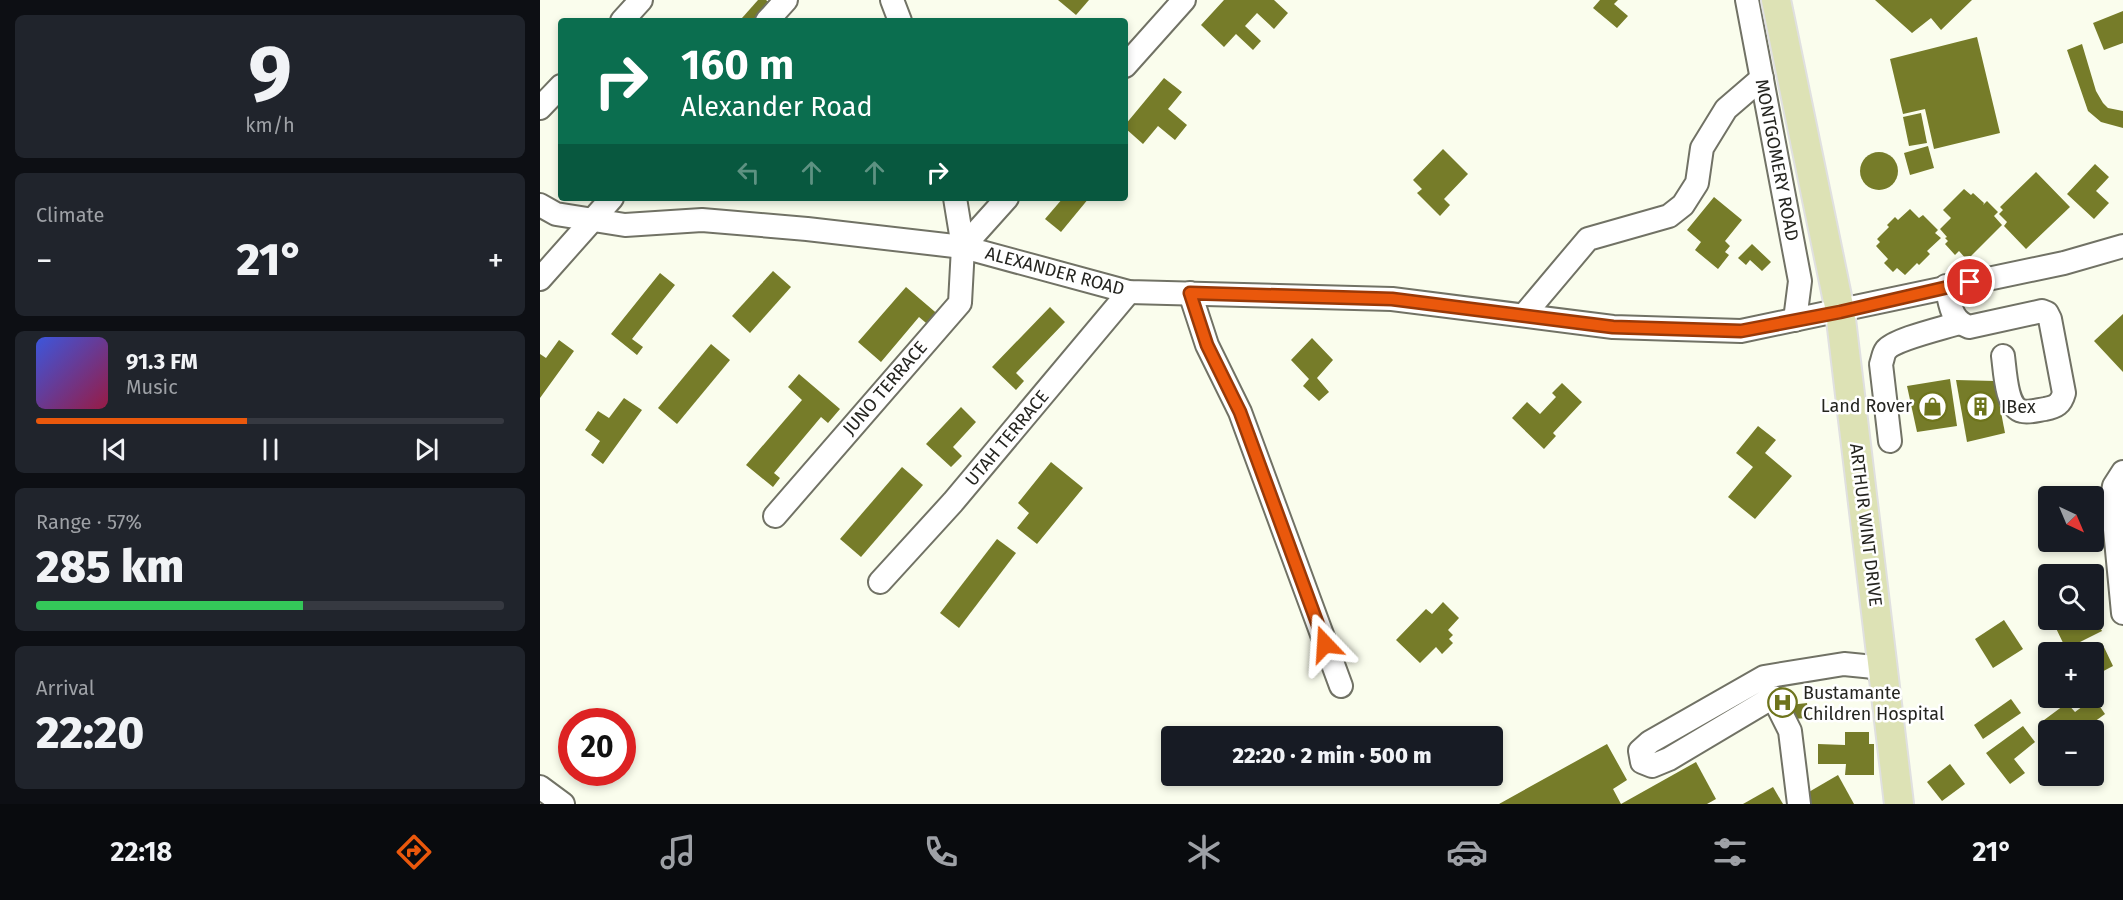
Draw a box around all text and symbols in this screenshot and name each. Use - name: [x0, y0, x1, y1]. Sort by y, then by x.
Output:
- text: 9: [248, 27, 292, 121]
- text: 160 m: [681, 40, 794, 90]
- icon: right: [582, 42, 660, 120]
- street label: MONTGOMERY ROAD: [1751, 77, 1803, 243]
- text: Alexander Road: [681, 91, 873, 123]
- text: km/h: [245, 113, 295, 137]
- icon: left: [732, 156, 765, 189]
- icon: ahead: [795, 156, 828, 189]
- icon: ahead: [858, 156, 891, 189]
- icon: right: [921, 156, 954, 189]
- text: Climate: [36, 203, 104, 227]
- text: 21°: [236, 233, 304, 287]
- text: −: [36, 241, 53, 281]
- text: +: [488, 241, 504, 281]
- street label: ALEXANDER ROAD: [983, 242, 1127, 300]
- pin: [1944, 256, 1995, 307]
- icon: arrive: [1953, 265, 1986, 298]
- street label: JUNO TERRACE: [838, 336, 932, 440]
- text: 91.3 FM: [126, 348, 198, 375]
- text: Music: [126, 375, 178, 399]
- street label: UTAH TERRACE: [961, 386, 1053, 490]
- shop icon: Land Rover: [1917, 390, 1949, 422]
- building icon: IBex: [1964, 391, 1996, 423]
- place label: Land Rover: [1821, 395, 1912, 417]
- place label: IBex: [2001, 396, 2036, 418]
- icon: previous: [98, 433, 131, 466]
- icon: pause: [254, 433, 287, 466]
- icon: next: [410, 433, 443, 466]
- street label: ARTHUR WINT DRIVE: [1845, 442, 1887, 608]
- north arrow: [2038, 486, 2104, 552]
- map controls: [2038, 486, 2104, 786]
- text: Range · 57%: [36, 510, 142, 534]
- text: 285 km: [36, 540, 184, 594]
- button: search: [2038, 564, 2104, 630]
- position arrow: [1293, 612, 1357, 676]
- button: +: [2038, 642, 2104, 708]
- text: Arrival: [36, 676, 95, 700]
- place label: Bustamante Children Hospital: [1803, 682, 1944, 725]
- hospital icon: Bustamante Children Hospital: [1766, 687, 1798, 719]
- text: 22:20: [36, 706, 144, 760]
- speed limit sign: 20: [558, 708, 636, 786]
- button: −: [2038, 720, 2104, 786]
- text: 22:20 · 2 min · 500 m: [1232, 742, 1432, 769]
- icon: directions: [393, 831, 435, 873]
- icon: music: [657, 831, 699, 873]
- icon: phone: [920, 831, 962, 873]
- icon: climate: [1183, 831, 1225, 873]
- icon: car: [1446, 831, 1488, 873]
- icon: filters: [1709, 831, 1751, 873]
- text: 22:18: [111, 836, 172, 868]
- text: 21°: [1972, 836, 2012, 868]

